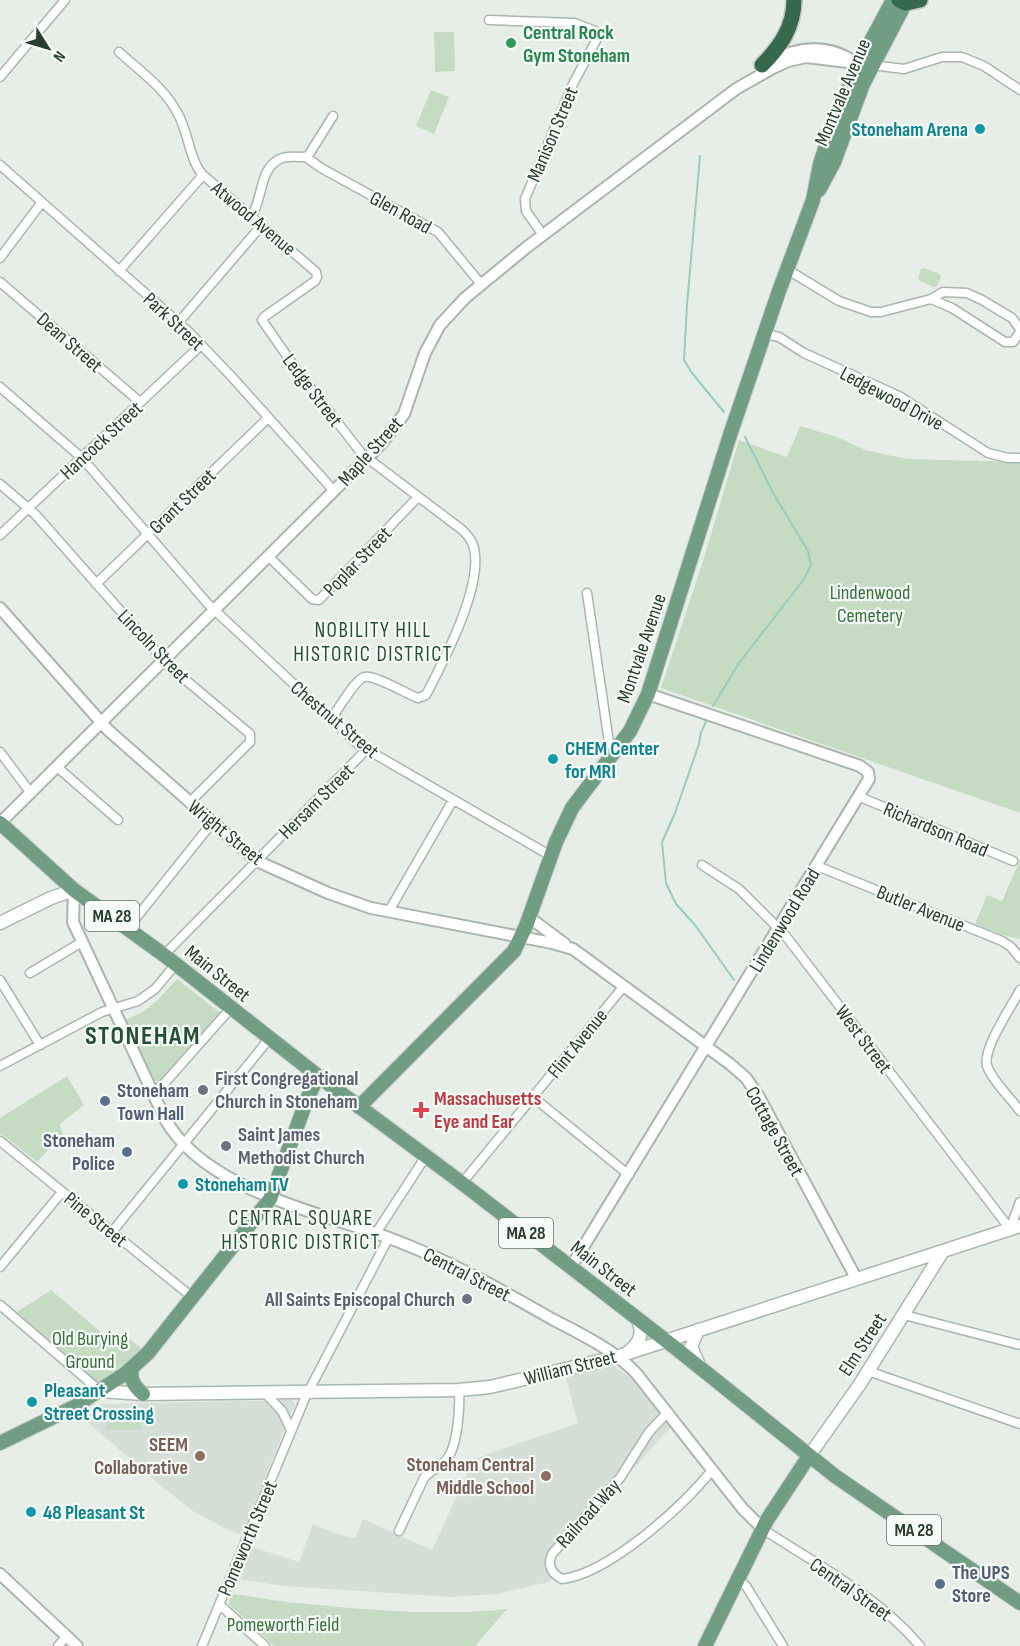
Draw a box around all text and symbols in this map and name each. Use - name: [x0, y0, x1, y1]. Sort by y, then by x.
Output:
- north arrow: [18, 18, 78, 78]
- place label: Central Rock Gym Stoneham: [523, 21, 630, 68]
- street label: Montvale Avenue: [810, 35, 876, 150]
- marker: Central Rock Gym Stoneham: [504, 36, 518, 50]
- text: N: [49, 47, 69, 65]
- street label: Manison Street: [522, 83, 584, 186]
- place label: Stoneham Arena: [852, 118, 968, 142]
- marker: Stoneham Arena: [973, 122, 987, 136]
- street label: Atwood Avenue: [205, 176, 300, 261]
- street label: Glen Road: [365, 186, 436, 240]
- street label: Park Street: [138, 288, 209, 356]
- street label: Dean Street: [31, 308, 107, 378]
- street label: Ledge Street: [277, 349, 347, 432]
- street label: Ledgewood Drive: [836, 362, 947, 436]
- street label: Hancock Street: [56, 397, 148, 485]
- street label: Maple Street: [333, 412, 408, 491]
- street label: Grant Street: [144, 464, 221, 539]
- street label: Poplar Street: [319, 522, 397, 602]
- park label: Lindenwood Cemetery: [830, 581, 910, 628]
- street label: Montvale Avenue: [612, 591, 672, 706]
- street label: Lincoln Street: [112, 605, 194, 689]
- district label: NOBILITY HILL HISTORIC DISTRICT: [293, 618, 453, 667]
- street label: Chestnut Street: [285, 676, 383, 764]
- place label: CHEM Center for MRI: [565, 737, 659, 784]
- marker: CHEM Center for MRI: [546, 752, 560, 766]
- street label: Hersam Street: [274, 759, 359, 844]
- street label: Wright Street: [183, 795, 268, 871]
- street label: Richardson Road: [880, 797, 992, 863]
- street label: Lindenwood Road: [744, 864, 825, 977]
- street label: Butler Avenue: [873, 880, 968, 937]
- road number: MA 28: [85, 901, 139, 931]
- street label: Main Street: [180, 940, 255, 1007]
- street label: West Street: [830, 1001, 897, 1079]
- street label: Flint Avenue: [543, 1004, 613, 1083]
- district label: STONEHAM: [85, 1021, 201, 1052]
- place label: First Congregational Church in Stoneham: [215, 1067, 358, 1114]
- place label: Stoneham Town Hall: [117, 1079, 189, 1126]
- street label: Cottage Street: [740, 1082, 809, 1181]
- marker: First Congregational Church in Stoneham: [196, 1083, 210, 1097]
- place label: Massachusetts Eye and Ear: [434, 1087, 542, 1134]
- marker: Stoneham Town Hall: [98, 1094, 112, 1108]
- marker: Massachusetts Eye and Ear: [412, 1101, 430, 1119]
- place label: Saint James Methodist Church: [238, 1123, 365, 1170]
- place label: Stoneham Police: [43, 1129, 115, 1176]
- marker: Saint James Methodist Church: [219, 1139, 233, 1153]
- marker: Stoneham Police: [120, 1145, 134, 1159]
- place label: Stoneham TV: [195, 1173, 289, 1197]
- marker: Stoneham TV: [176, 1177, 190, 1191]
- street label: Pine Street: [59, 1187, 132, 1252]
- district label: CENTRAL SQUARE HISTORIC DISTRICT: [221, 1206, 381, 1255]
- road number: MA 28: [499, 1218, 553, 1248]
- street label: Main Street: [566, 1236, 641, 1302]
- street label: Central Street: [419, 1243, 514, 1307]
- place label: All Saints Episcopal Church: [264, 1288, 455, 1312]
- marker: All Saints Episcopal Church: [460, 1292, 474, 1306]
- street label: Elm Street: [834, 1309, 892, 1381]
- park label: Old Burying Ground: [52, 1327, 128, 1374]
- street label: William Street: [522, 1345, 619, 1391]
- place label: Pleasant Street Crossing: [44, 1379, 154, 1426]
- marker: Pleasant Street Crossing: [25, 1395, 39, 1409]
- place label: SEEM Collaborative: [94, 1433, 188, 1480]
- marker: SEEM Collaborative: [193, 1449, 207, 1463]
- place label: Stoneham Central Middle School: [406, 1453, 534, 1500]
- marker: Stoneham Central Middle School: [539, 1469, 553, 1483]
- street label: Railroad Way: [551, 1474, 626, 1553]
- street label: Pomeworth Street: [213, 1477, 283, 1600]
- place label: 48 Pleasant St: [43, 1501, 145, 1525]
- marker: 48 Pleasant St: [24, 1505, 38, 1519]
- road number: MA 28: [887, 1515, 941, 1545]
- street label: Central Street: [805, 1553, 896, 1627]
- place label: The UPS Store: [952, 1561, 1010, 1608]
- marker: The UPS Store: [933, 1577, 947, 1591]
- park label: Pomeworth Field: [227, 1613, 339, 1637]

